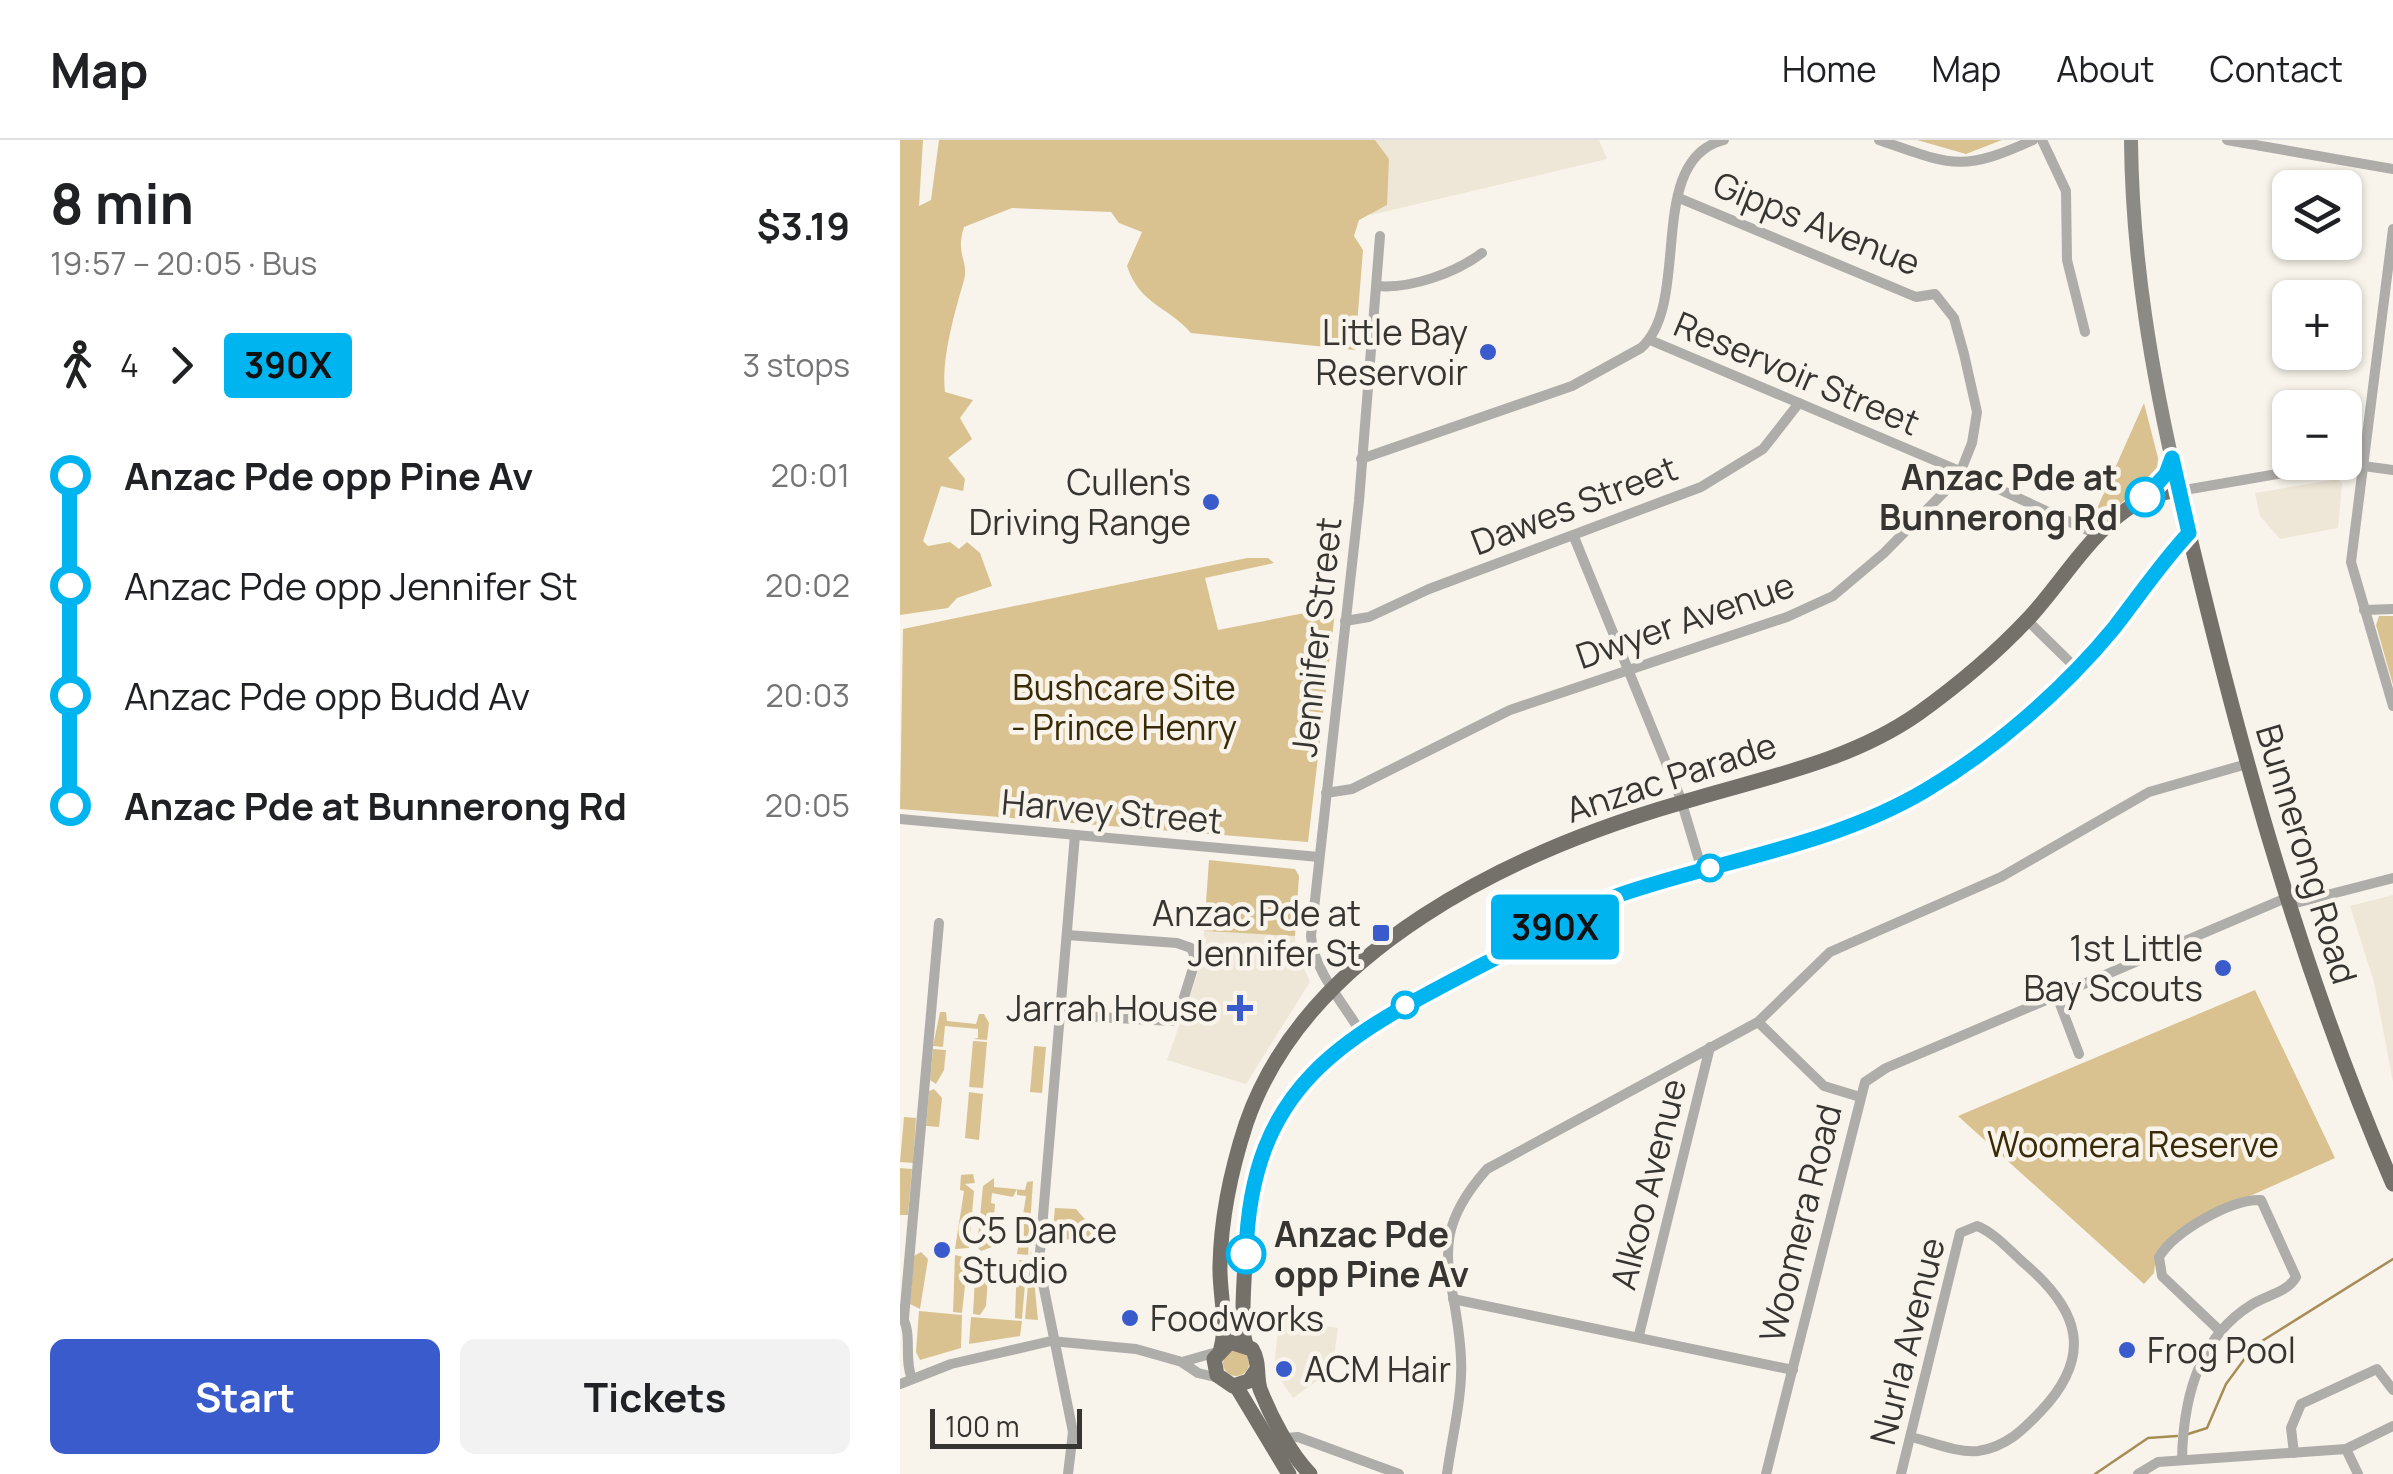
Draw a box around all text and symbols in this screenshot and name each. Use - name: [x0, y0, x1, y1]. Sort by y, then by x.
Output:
- text: Map: [50, 37, 148, 102]
- text: Home: [1782, 45, 1877, 93]
- text: Map: [1932, 45, 2001, 93]
- text: About: [2056, 45, 2155, 93]
- text: Contact: [2210, 45, 2343, 93]
- street label: Gipps Avenue: [1706, 160, 1928, 286]
- text: 8 min: [50, 165, 194, 241]
- map controls: [2272, 170, 2362, 480]
- button: layers: [2272, 170, 2362, 260]
- text: $3.19: [757, 199, 850, 251]
- text: 19:57 – 20:05 · Bus: [50, 241, 317, 285]
- button: +: [2272, 280, 2362, 370]
- street label: Reservoir Street: [1667, 300, 1927, 446]
- place label: Little Bay Reservoir: [1315, 308, 1468, 396]
- icon: walk: [50, 338, 105, 393]
- icon: forward: [154, 338, 209, 393]
- text: 390X: [244, 341, 332, 389]
- marker: Little Bay Reservoir: [1477, 341, 1499, 363]
- text: 4: [120, 343, 139, 387]
- text: 3 stops: [742, 343, 850, 387]
- button: −: [2272, 390, 2362, 480]
- street label: Dawes Street: [1464, 444, 1684, 566]
- text: Anzac Pde opp Pine Av: [124, 449, 533, 501]
- text: 20:01: [771, 453, 850, 497]
- place label: Anzac Pde at Bunnerong Rd: [1879, 453, 2118, 541]
- place label: Cullen's Driving Range: [969, 458, 1191, 546]
- marker: Anzac Pde at Bunnerong Rd: [2126, 478, 2164, 516]
- marker: Cullen's Driving Range: [1200, 491, 1222, 513]
- street label: Jennifer Street: [1280, 515, 1352, 759]
- text: Anzac Pde opp Jennifer St: [124, 559, 578, 611]
- street label: Dwyer Avenue: [1569, 560, 1801, 680]
- text: 20:02: [765, 563, 850, 607]
- park label: Bushcare Site - Prince Henry: [1011, 663, 1237, 751]
- text: Anzac Pde opp Budd Av: [124, 669, 530, 721]
- text: 20:03: [765, 673, 850, 717]
- street label: Bunnerong Road: [2245, 719, 2369, 989]
- street label: Anzac Parade: [1560, 720, 1782, 834]
- street label: Harvey Street: [1000, 777, 1224, 845]
- text: Anzac Pde at Bunnerong Rd: [124, 779, 627, 831]
- text: 20:05: [765, 783, 850, 827]
- unlabelled marker: [1697, 855, 1723, 881]
- place label: Anzac Pde at Jennifer St: [1152, 889, 1361, 977]
- line badge: 390X: [1485, 894, 1625, 960]
- text: 390X: [1511, 903, 1599, 951]
- marker: Anzac Pde at Jennifer St: [1370, 922, 1392, 944]
- place label: 1st Little Bay Scouts: [2023, 924, 2203, 1012]
- marker: 1st Little Bay Scouts: [2212, 957, 2234, 979]
- place label: Jarrah House: [1006, 984, 1218, 1032]
- unlabelled marker: [1392, 992, 1418, 1018]
- marker: Jarrah House: [1227, 995, 1253, 1021]
- street label: Alkoo Avenue: [1599, 1074, 1697, 1294]
- street label: Woomera Road: [1747, 1099, 1853, 1347]
- park label: Woomera Reserve: [1987, 1120, 2279, 1168]
- place label: C5 Dance Studio: [962, 1206, 1117, 1294]
- place label: Anzac Pde opp Pine Av: [1274, 1210, 1469, 1298]
- street label: Nurla Avenue: [1858, 1232, 1956, 1450]
- marker: Anzac Pde opp Pine Av: [1227, 1235, 1265, 1273]
- marker: C5 Dance Studio: [931, 1239, 953, 1261]
- place label: Foodworks: [1150, 1294, 1324, 1342]
- marker: Foodworks: [1119, 1307, 1141, 1329]
- place label: Frog Pool: [2147, 1326, 2296, 1374]
- button: Start: [50, 1339, 440, 1454]
- button: Tickets: [460, 1339, 850, 1454]
- marker: Frog Pool: [2116, 1339, 2138, 1361]
- place label: ACM Hair: [1304, 1345, 1451, 1393]
- marker: ACM Hair: [1273, 1358, 1295, 1380]
- scale bar: [930, 1404, 1082, 1448]
- text: 100 m: [945, 1407, 1019, 1445]

